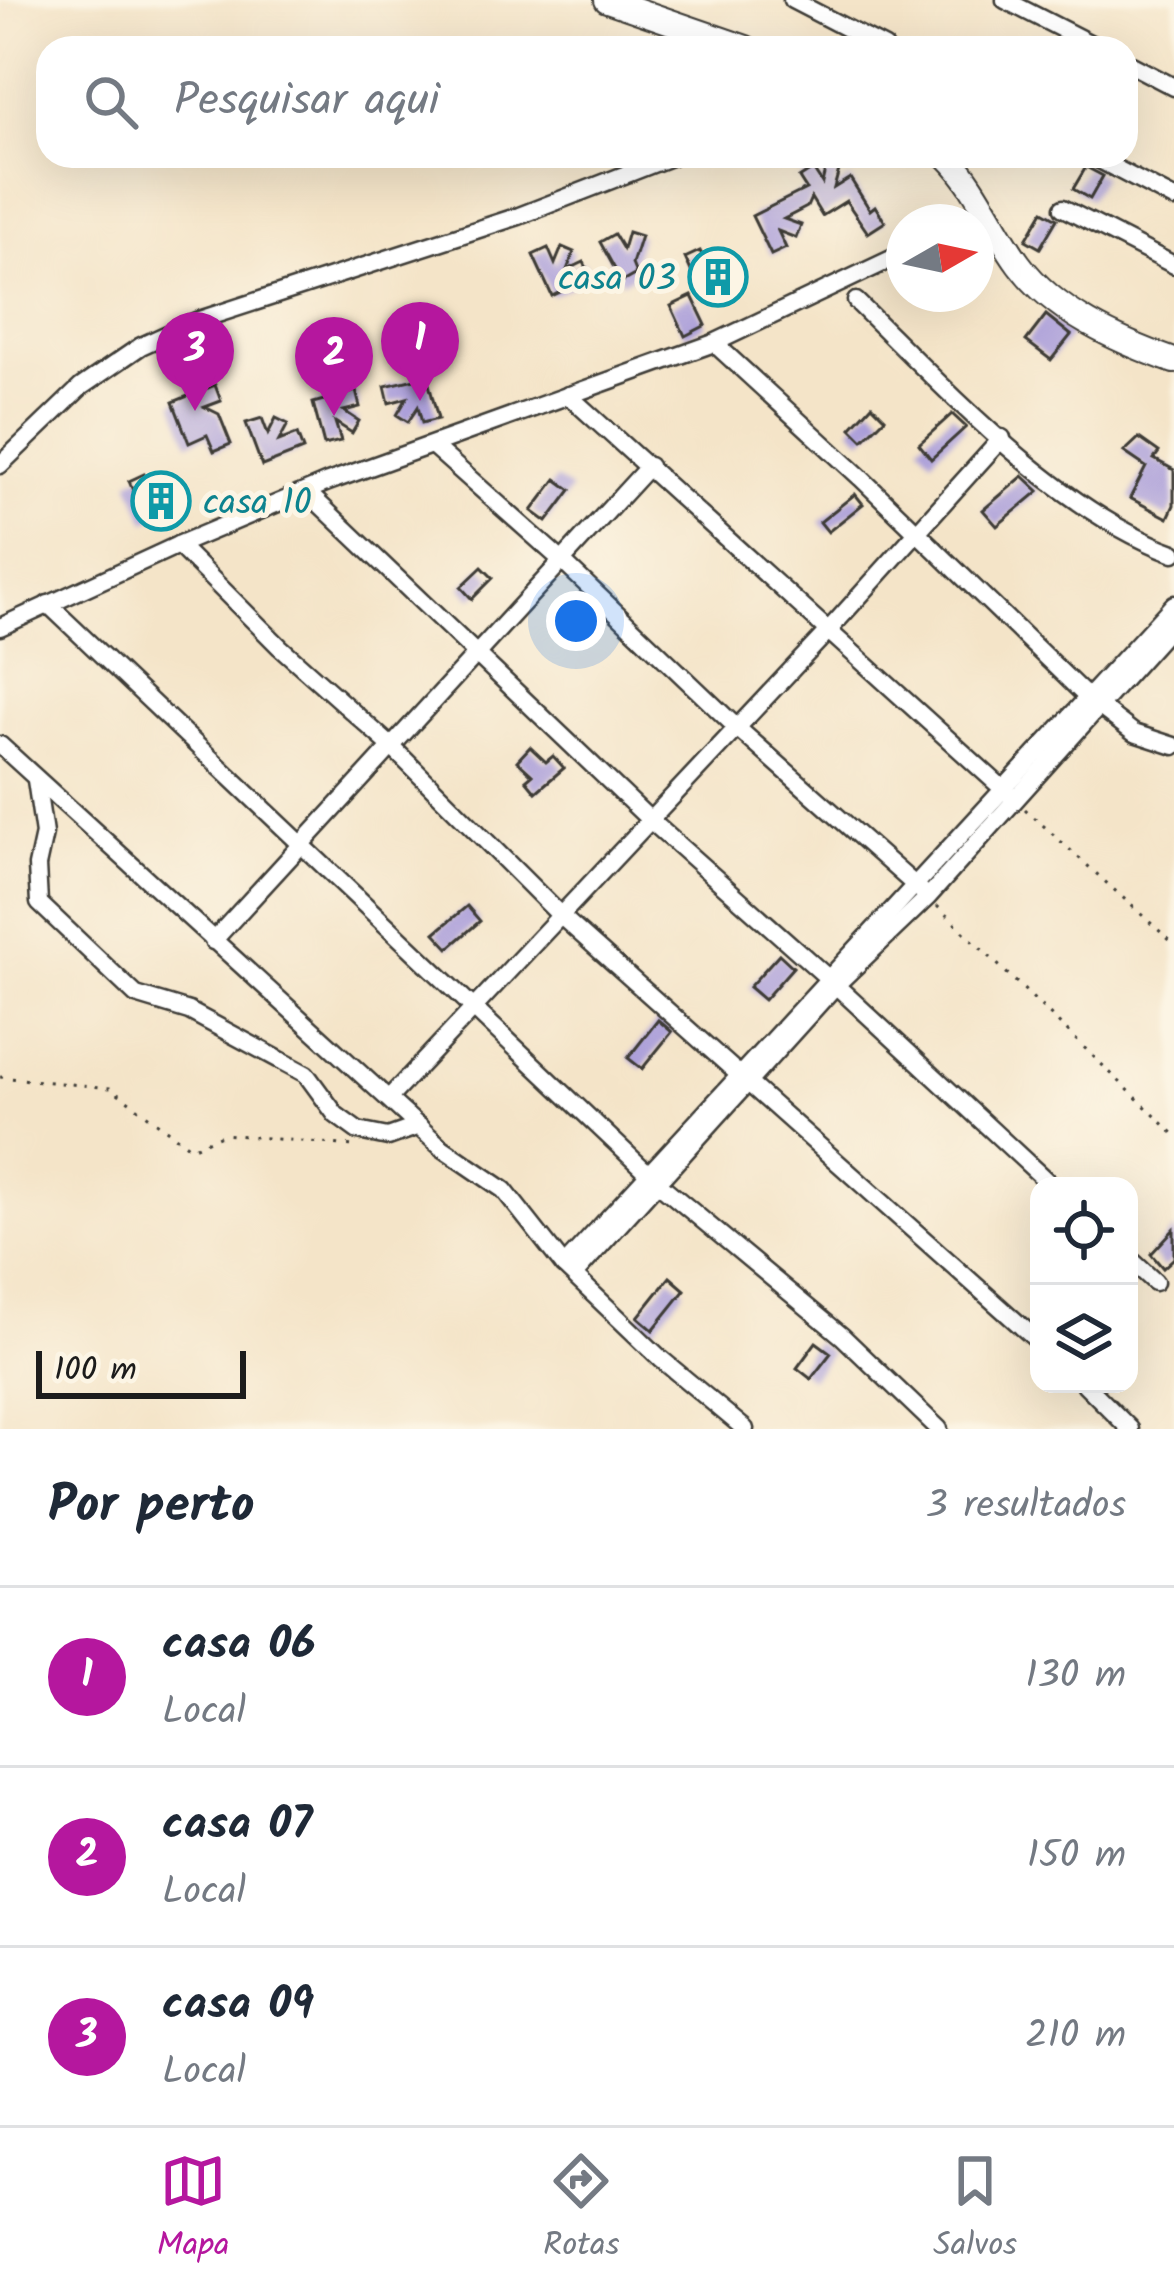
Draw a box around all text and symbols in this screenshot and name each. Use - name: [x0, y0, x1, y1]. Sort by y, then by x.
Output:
- search box: [36, 36, 1138, 168]
- text: Pesquisar aqui: [174, 66, 440, 138]
- icon: search: [78, 69, 144, 135]
- north arrow: [886, 204, 994, 312]
- building icon: casa 03: [687, 246, 749, 308]
- place label: casa 03: [558, 252, 676, 309]
- pin: 1: [381, 302, 459, 401]
- pin: 3: [156, 312, 234, 411]
- pin: 2: [295, 317, 373, 416]
- building icon: casa 10: [130, 470, 192, 532]
- place label: casa 10: [203, 476, 312, 533]
- your location: [546, 591, 606, 651]
- map controls: [1030, 1177, 1138, 1393]
- button: locate: [1030, 1177, 1138, 1285]
- button: layers: [1030, 1285, 1138, 1393]
- scale bar: [36, 1345, 246, 1398]
- text: 100 m: [54, 1345, 137, 1398]
- text: Por perto: [48, 1467, 254, 1548]
- text: 3 resultados: [926, 1476, 1126, 1538]
- text: casa 06: [162, 1610, 316, 1682]
- text: 1: [81, 1646, 93, 1708]
- text: 130 m: [1025, 1646, 1126, 1708]
- text: Local: [162, 1682, 246, 1744]
- text: casa 07: [162, 1790, 313, 1862]
- text: 2: [76, 1826, 98, 1888]
- text: 150 m: [1027, 1826, 1126, 1888]
- text: Local: [162, 1862, 246, 1924]
- text: casa 09: [162, 1970, 314, 2042]
- text: 3: [76, 2006, 98, 2068]
- text: 210 m: [1025, 2006, 1126, 2068]
- text: Local: [162, 2042, 246, 2104]
- tab: Mapa: [157, 2148, 230, 2273]
- tab: Rotas: [543, 2148, 620, 2273]
- tab: Salvos: [933, 2148, 1017, 2273]

